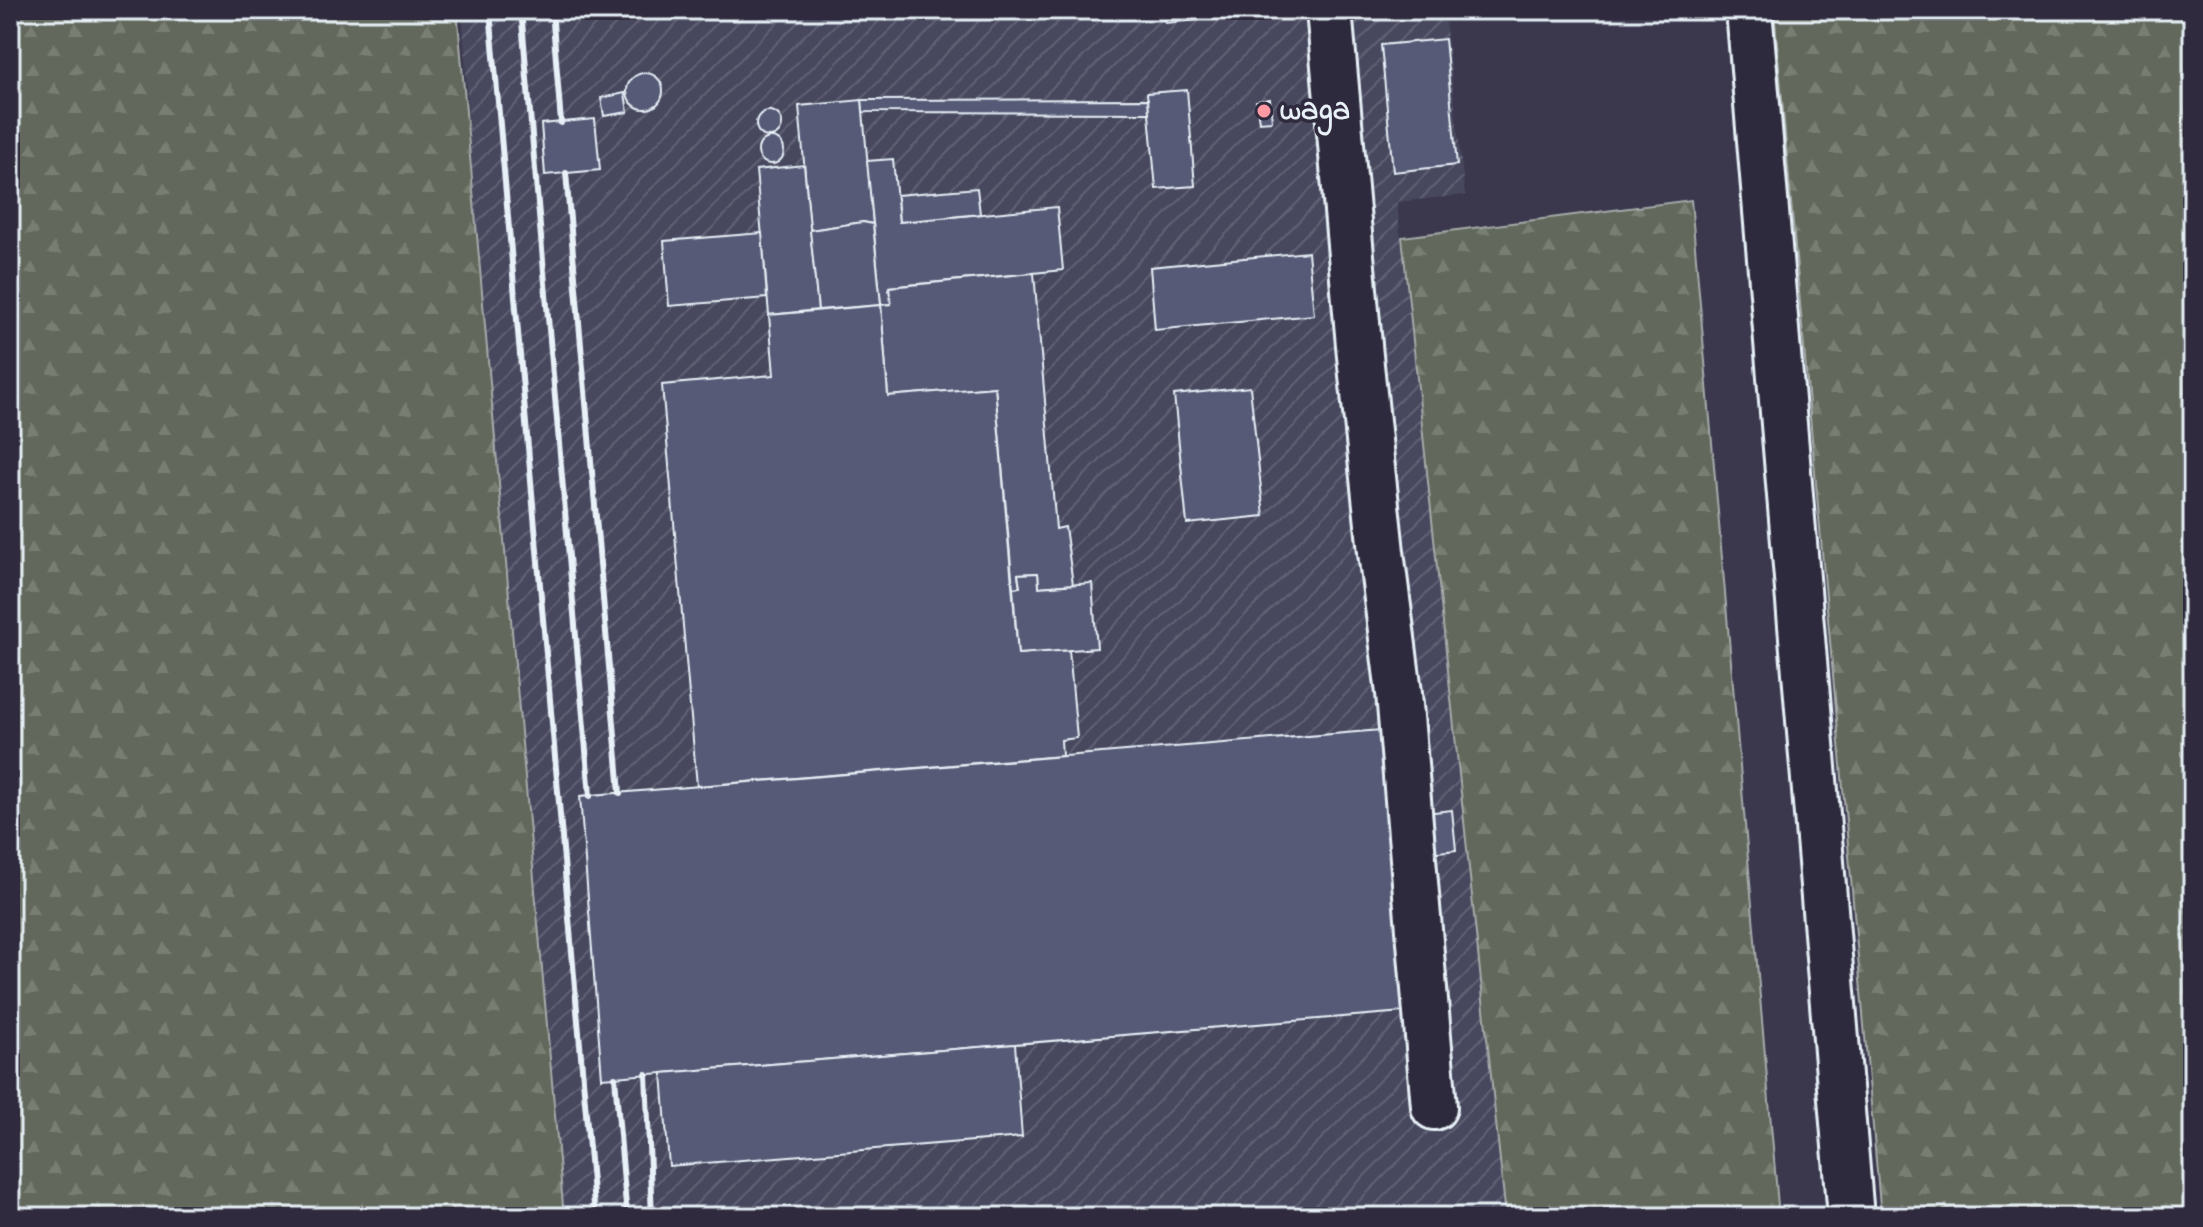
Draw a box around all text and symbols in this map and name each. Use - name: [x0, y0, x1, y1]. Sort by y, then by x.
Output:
- place label: waga: [1280, 88, 1350, 136]
- marker: waga: [1255, 102, 1273, 120]

